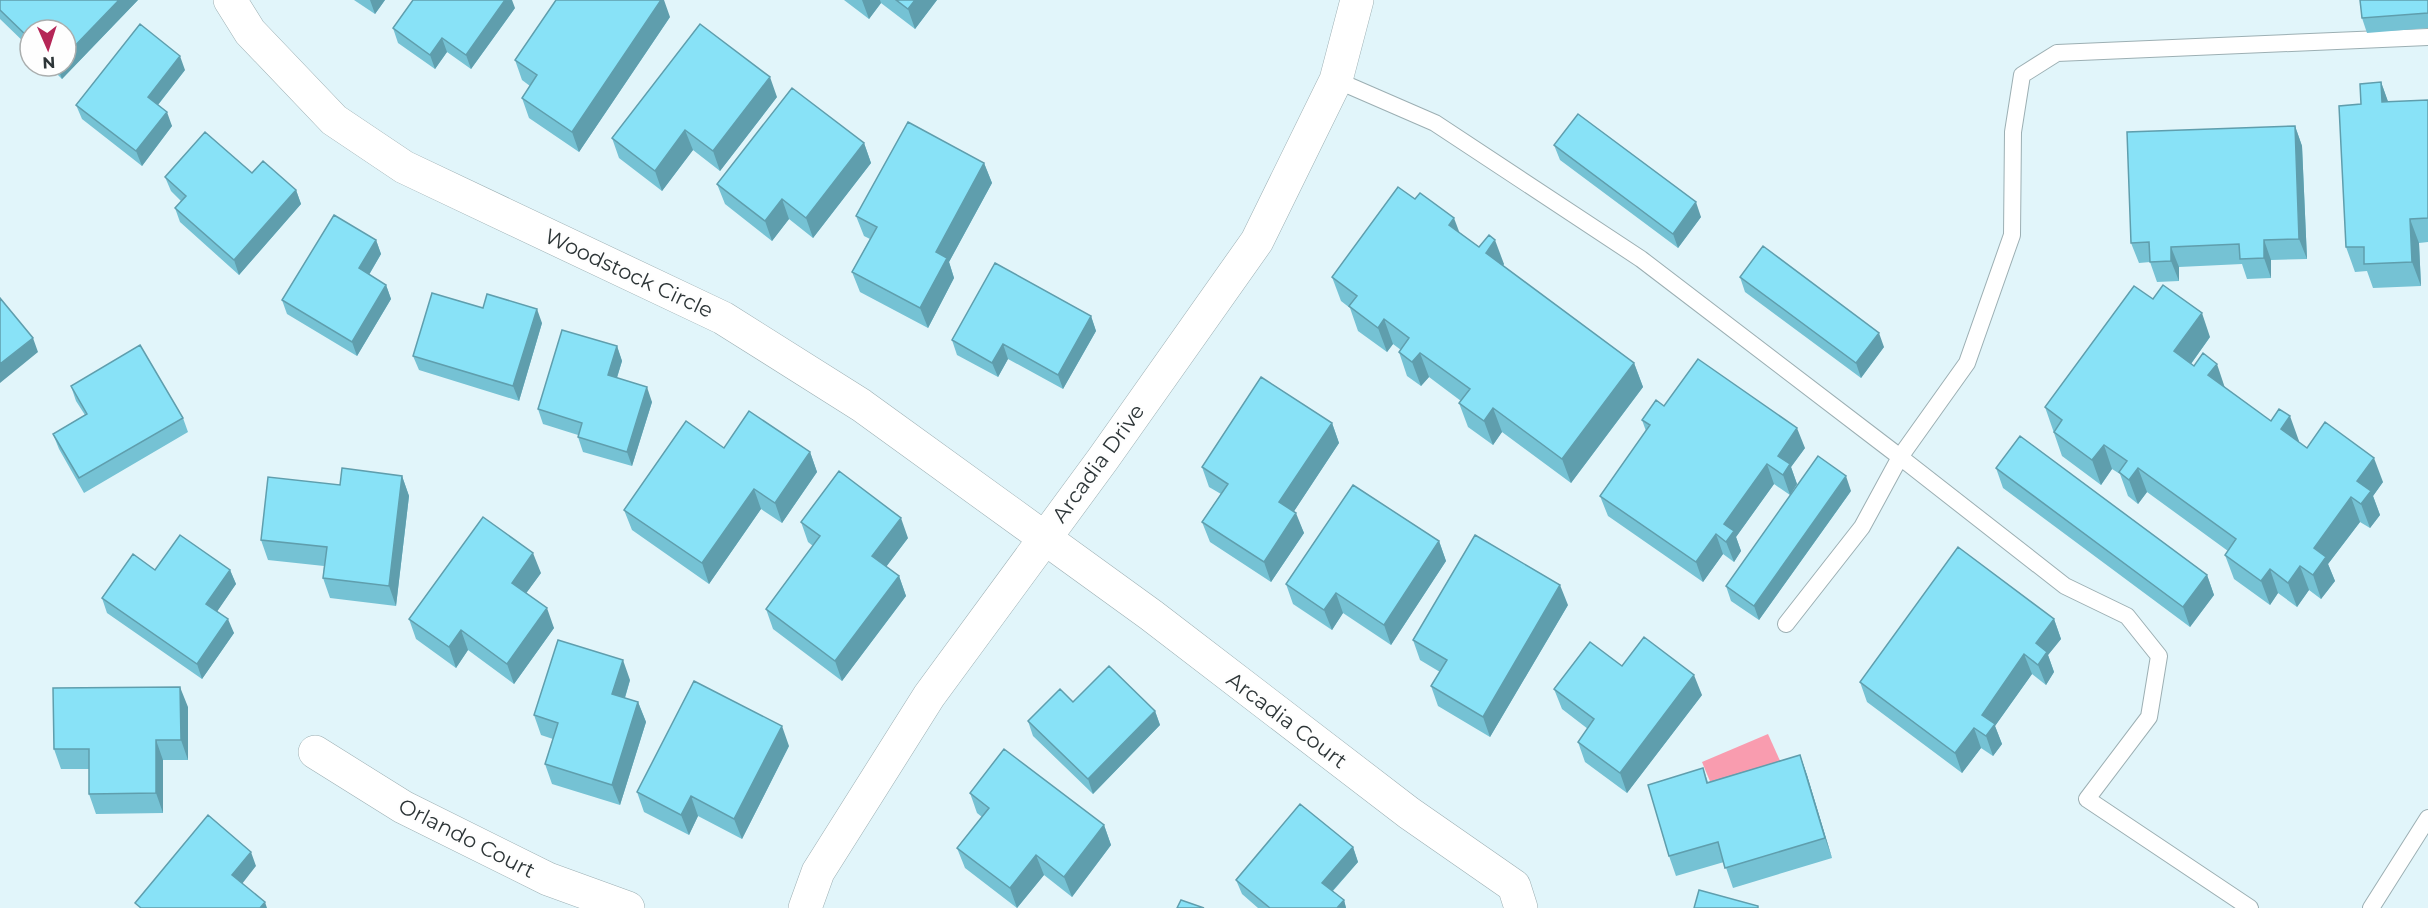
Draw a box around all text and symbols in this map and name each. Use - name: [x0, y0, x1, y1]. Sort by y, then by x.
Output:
- north arrow: [18, 18, 78, 78]
- text: N: [42, 53, 56, 72]
- street label: Woodstock Circle: [541, 223, 717, 323]
- street label: Arcadia Drive: [1047, 399, 1149, 527]
- street label: Arcadia Court: [1222, 667, 1352, 773]
- street label: Orlando Court: [395, 793, 539, 883]

